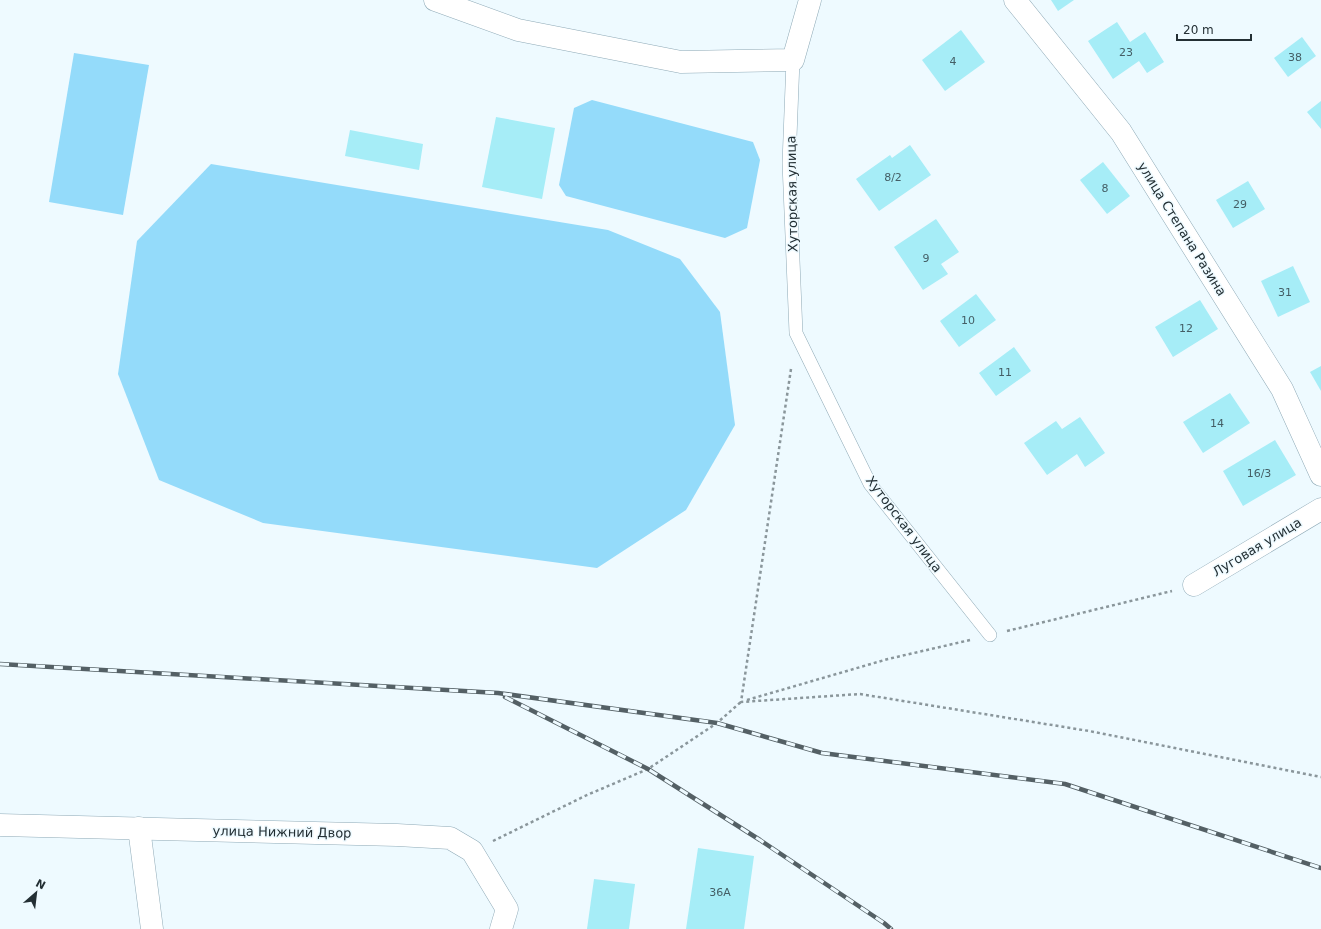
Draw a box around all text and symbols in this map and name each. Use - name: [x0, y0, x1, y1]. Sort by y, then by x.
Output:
- scale bar: [1177, 16, 1251, 42]
- text: 20 m: [1183, 23, 1214, 37]
- house number: 23: [1119, 46, 1133, 59]
- house number: 38: [1288, 51, 1302, 64]
- house number: 4: [950, 55, 957, 68]
- street label: Хуторская улица: [783, 136, 801, 252]
- street label: улица Степана Разина: [1135, 159, 1229, 299]
- house number: 8/2: [884, 171, 902, 184]
- house number: 8: [1102, 182, 1109, 195]
- house number: 29: [1233, 198, 1247, 211]
- house number: 9: [923, 252, 930, 265]
- house number: 31: [1278, 286, 1292, 299]
- house number: 10: [961, 314, 975, 327]
- house number: 12: [1179, 322, 1193, 335]
- house number: 11: [998, 366, 1012, 379]
- house number: 14: [1210, 417, 1224, 430]
- house number: 16/3: [1247, 467, 1271, 480]
- street label: Хуторская улица: [863, 473, 945, 575]
- street label: Луговая улица: [1210, 515, 1304, 579]
- street label: улица Нижний Двор: [212, 823, 352, 841]
- north arrow: [16, 873, 56, 913]
- text: N: [33, 877, 48, 893]
- house number: 36А: [709, 886, 731, 899]

